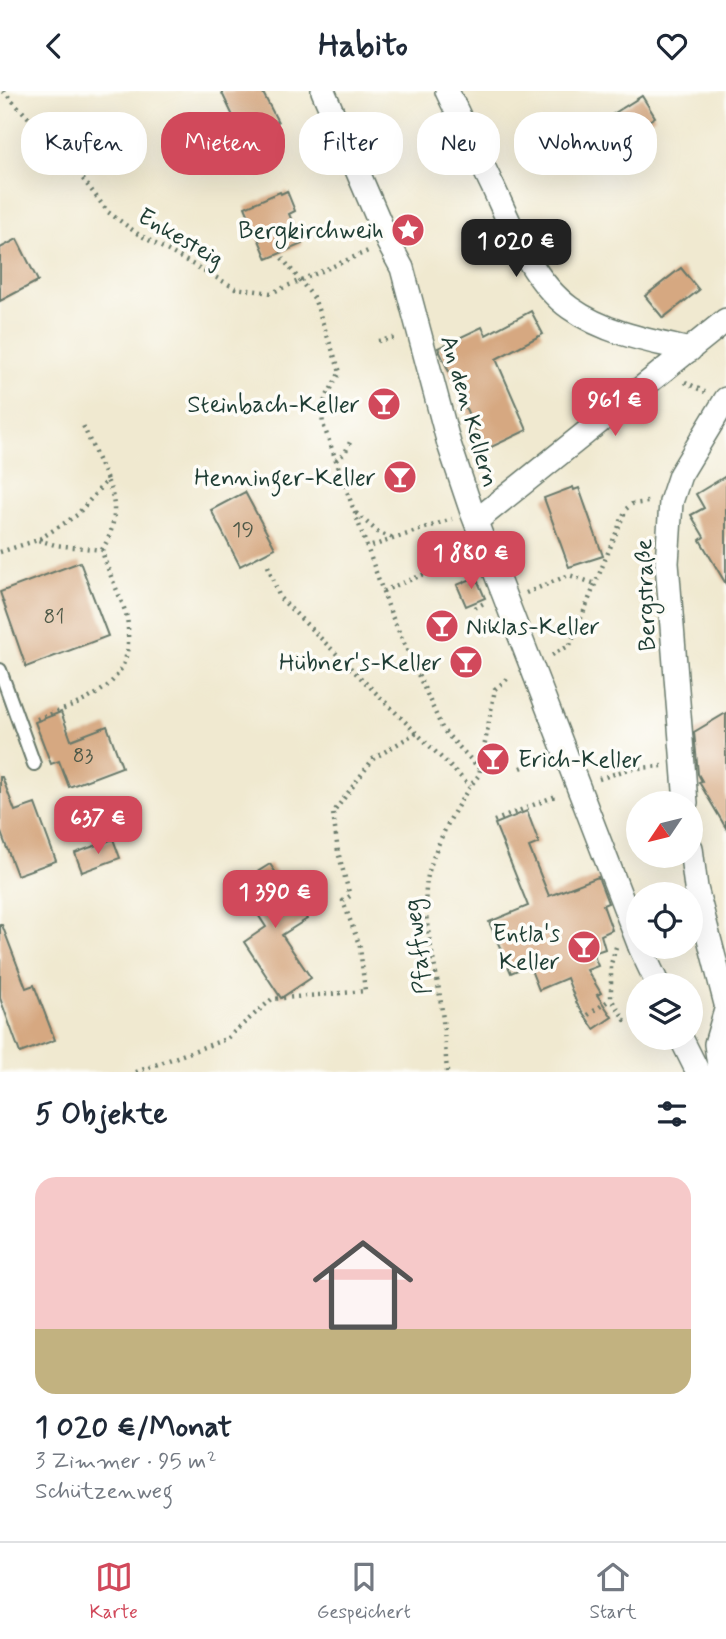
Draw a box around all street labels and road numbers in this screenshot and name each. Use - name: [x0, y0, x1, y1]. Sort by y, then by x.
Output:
- street label: Enkesteig: [132, 201, 229, 275]
- street label: An den Kellern: [432, 332, 505, 491]
- street label: Bergstraße: [629, 538, 666, 652]
- street label: Pfaffweg: [397, 897, 442, 996]

